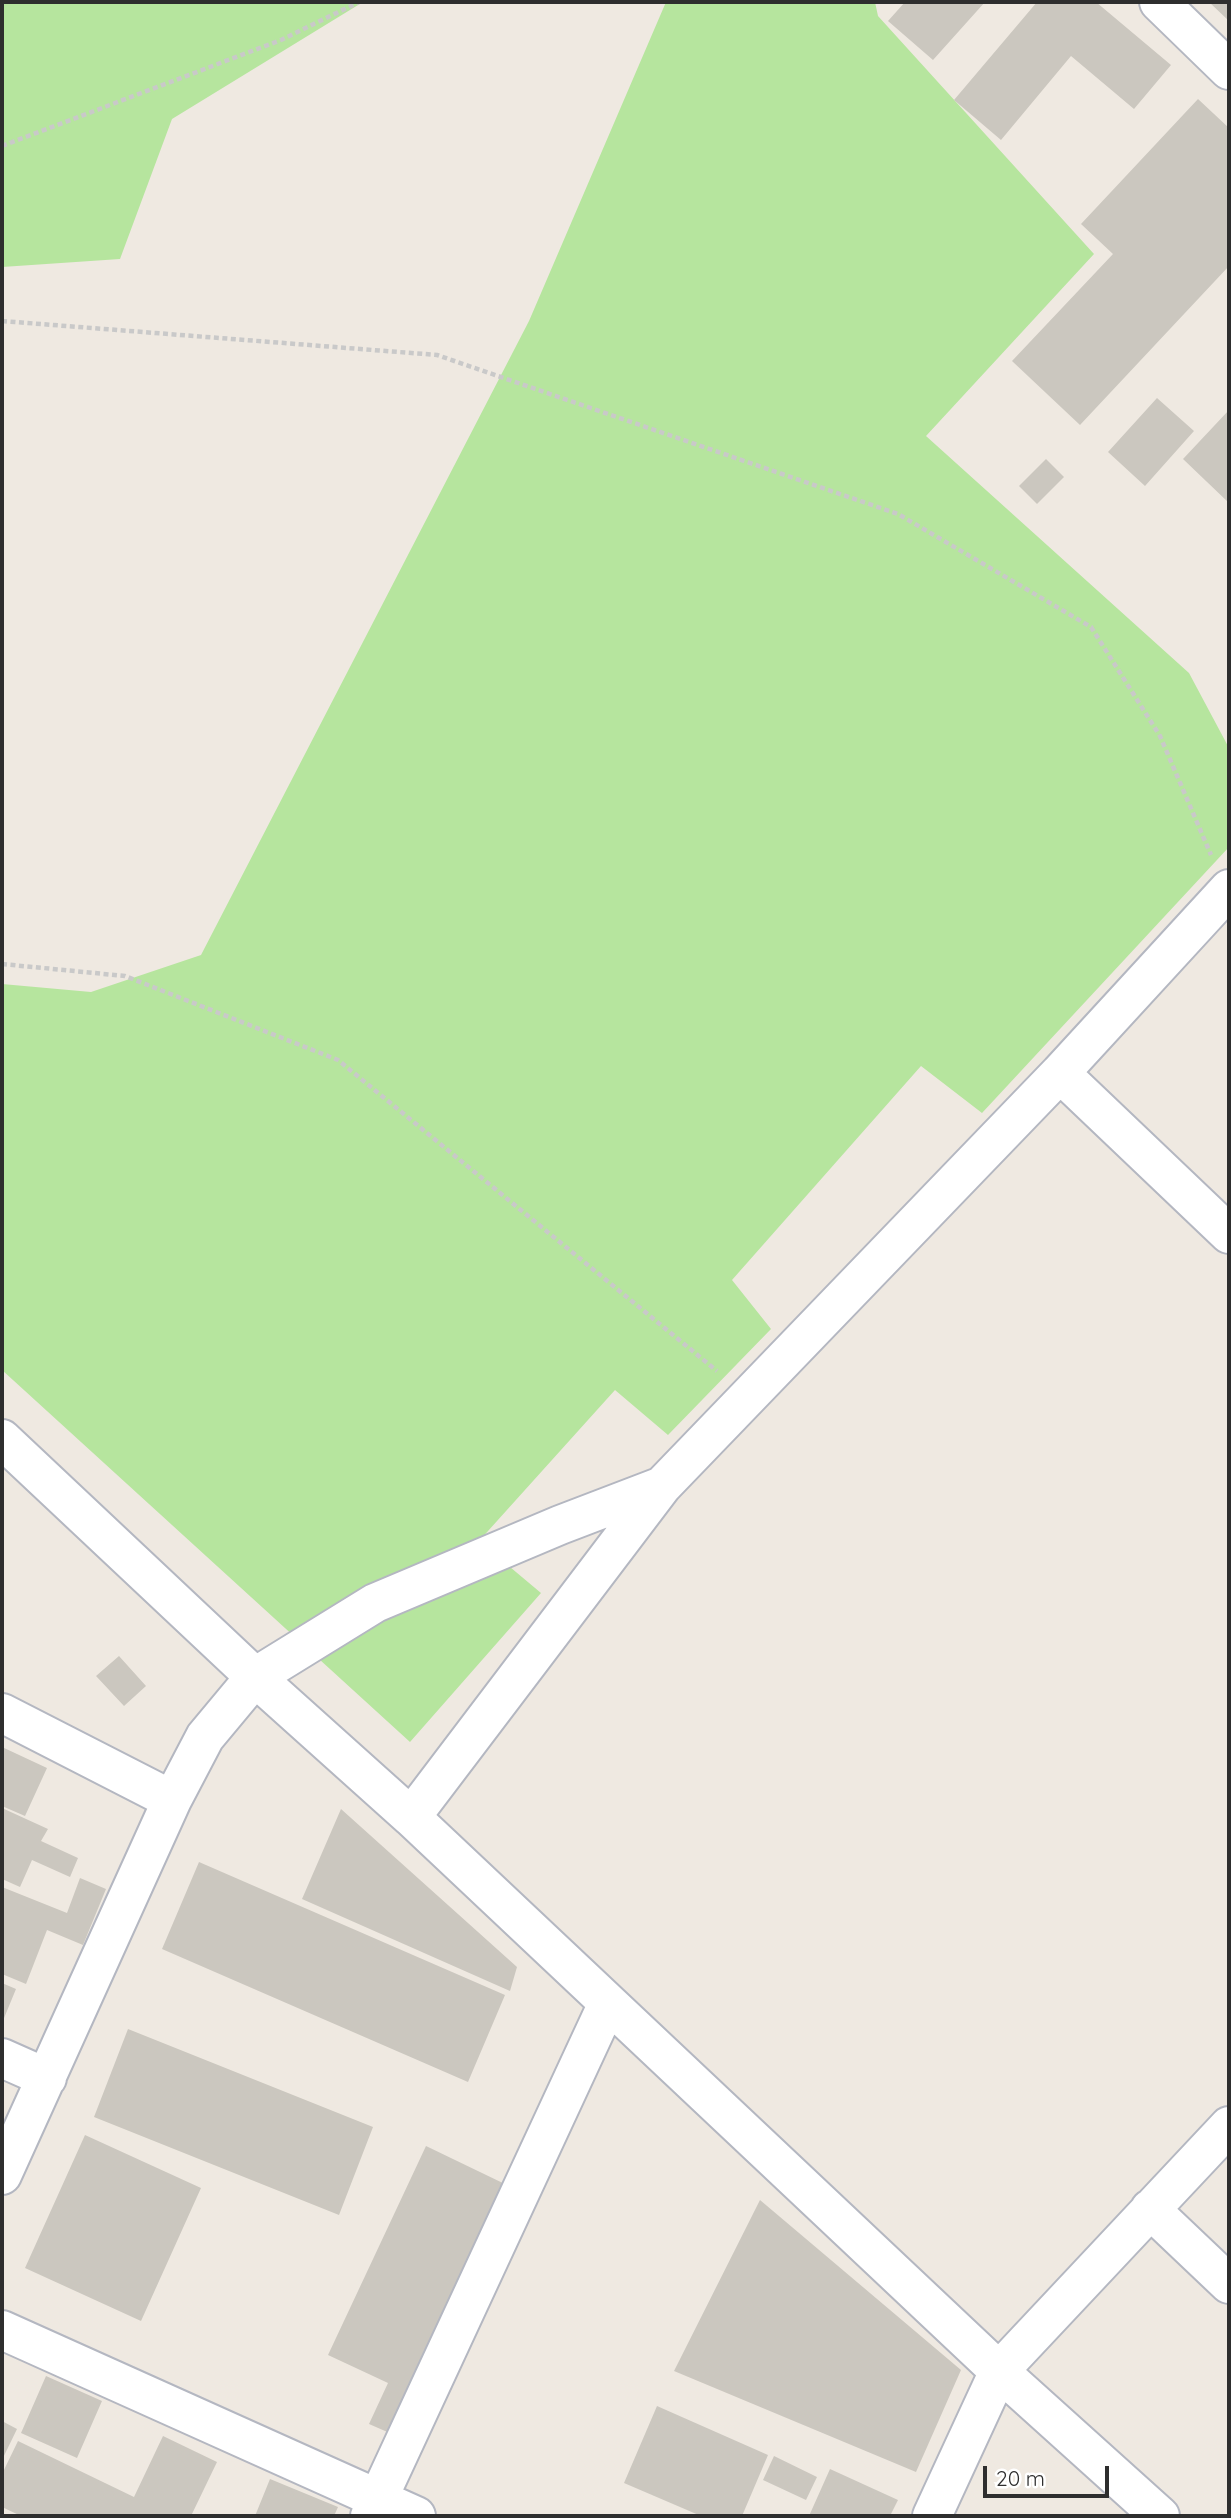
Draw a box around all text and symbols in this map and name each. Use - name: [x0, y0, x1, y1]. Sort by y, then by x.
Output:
- scale bar: [986, 2452, 1112, 2496]
- text: 20 m: [996, 2465, 1045, 2491]

